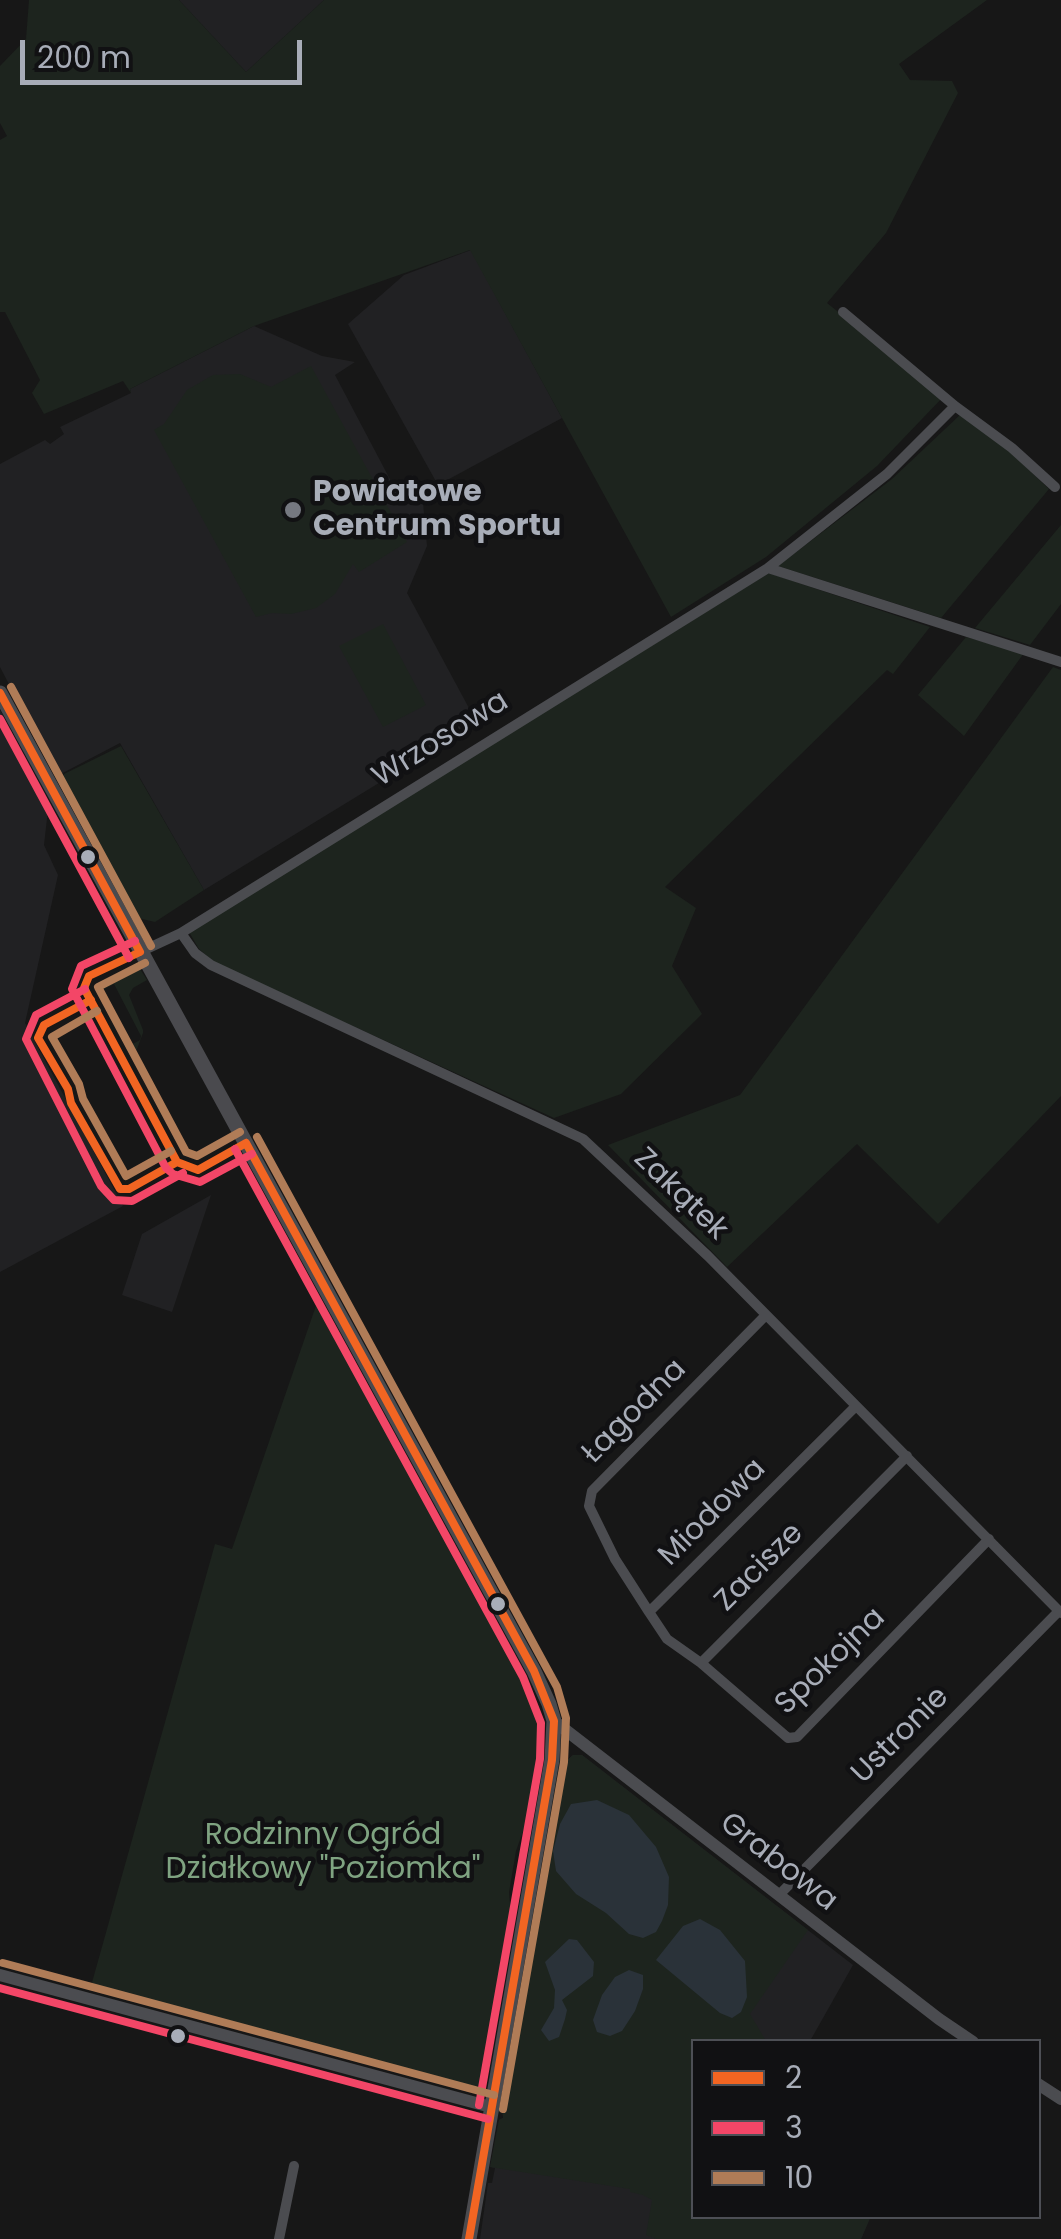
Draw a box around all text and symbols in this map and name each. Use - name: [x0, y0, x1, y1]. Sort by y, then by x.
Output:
- scale bar: [25, 20, 308, 82]
- text: 200 m: [37, 36, 131, 79]
- place label: Powiatowe Centrum Sportu: [313, 475, 561, 546]
- marker: Powiatowe Centrum Sportu: [282, 499, 304, 521]
- street label: Wrzosowa: [367, 684, 515, 796]
- unlabelled marker: [78, 847, 98, 867]
- street label: Zakątek: [625, 1141, 735, 1249]
- street label: Łagodna: [575, 1352, 695, 1472]
- street label: Miodowa: [652, 1452, 774, 1574]
- street label: Zacisze: [708, 1516, 812, 1620]
- unlabelled marker: [488, 1594, 508, 1614]
- street label: Spokojna: [769, 1601, 893, 1723]
- street label: Ustronie: [845, 1680, 957, 1792]
- street label: Grabowa: [712, 1806, 844, 1920]
- park label: Rodzinny Ogród Działkowy "Poziomka": [165, 1818, 481, 1888]
- unlabelled marker: [168, 2026, 188, 2046]
- legend: [691, 2039, 1041, 2219]
- text: 2: [785, 2056, 802, 2099]
- text: 3: [785, 2106, 803, 2149]
- text: 10: [785, 2156, 813, 2199]

